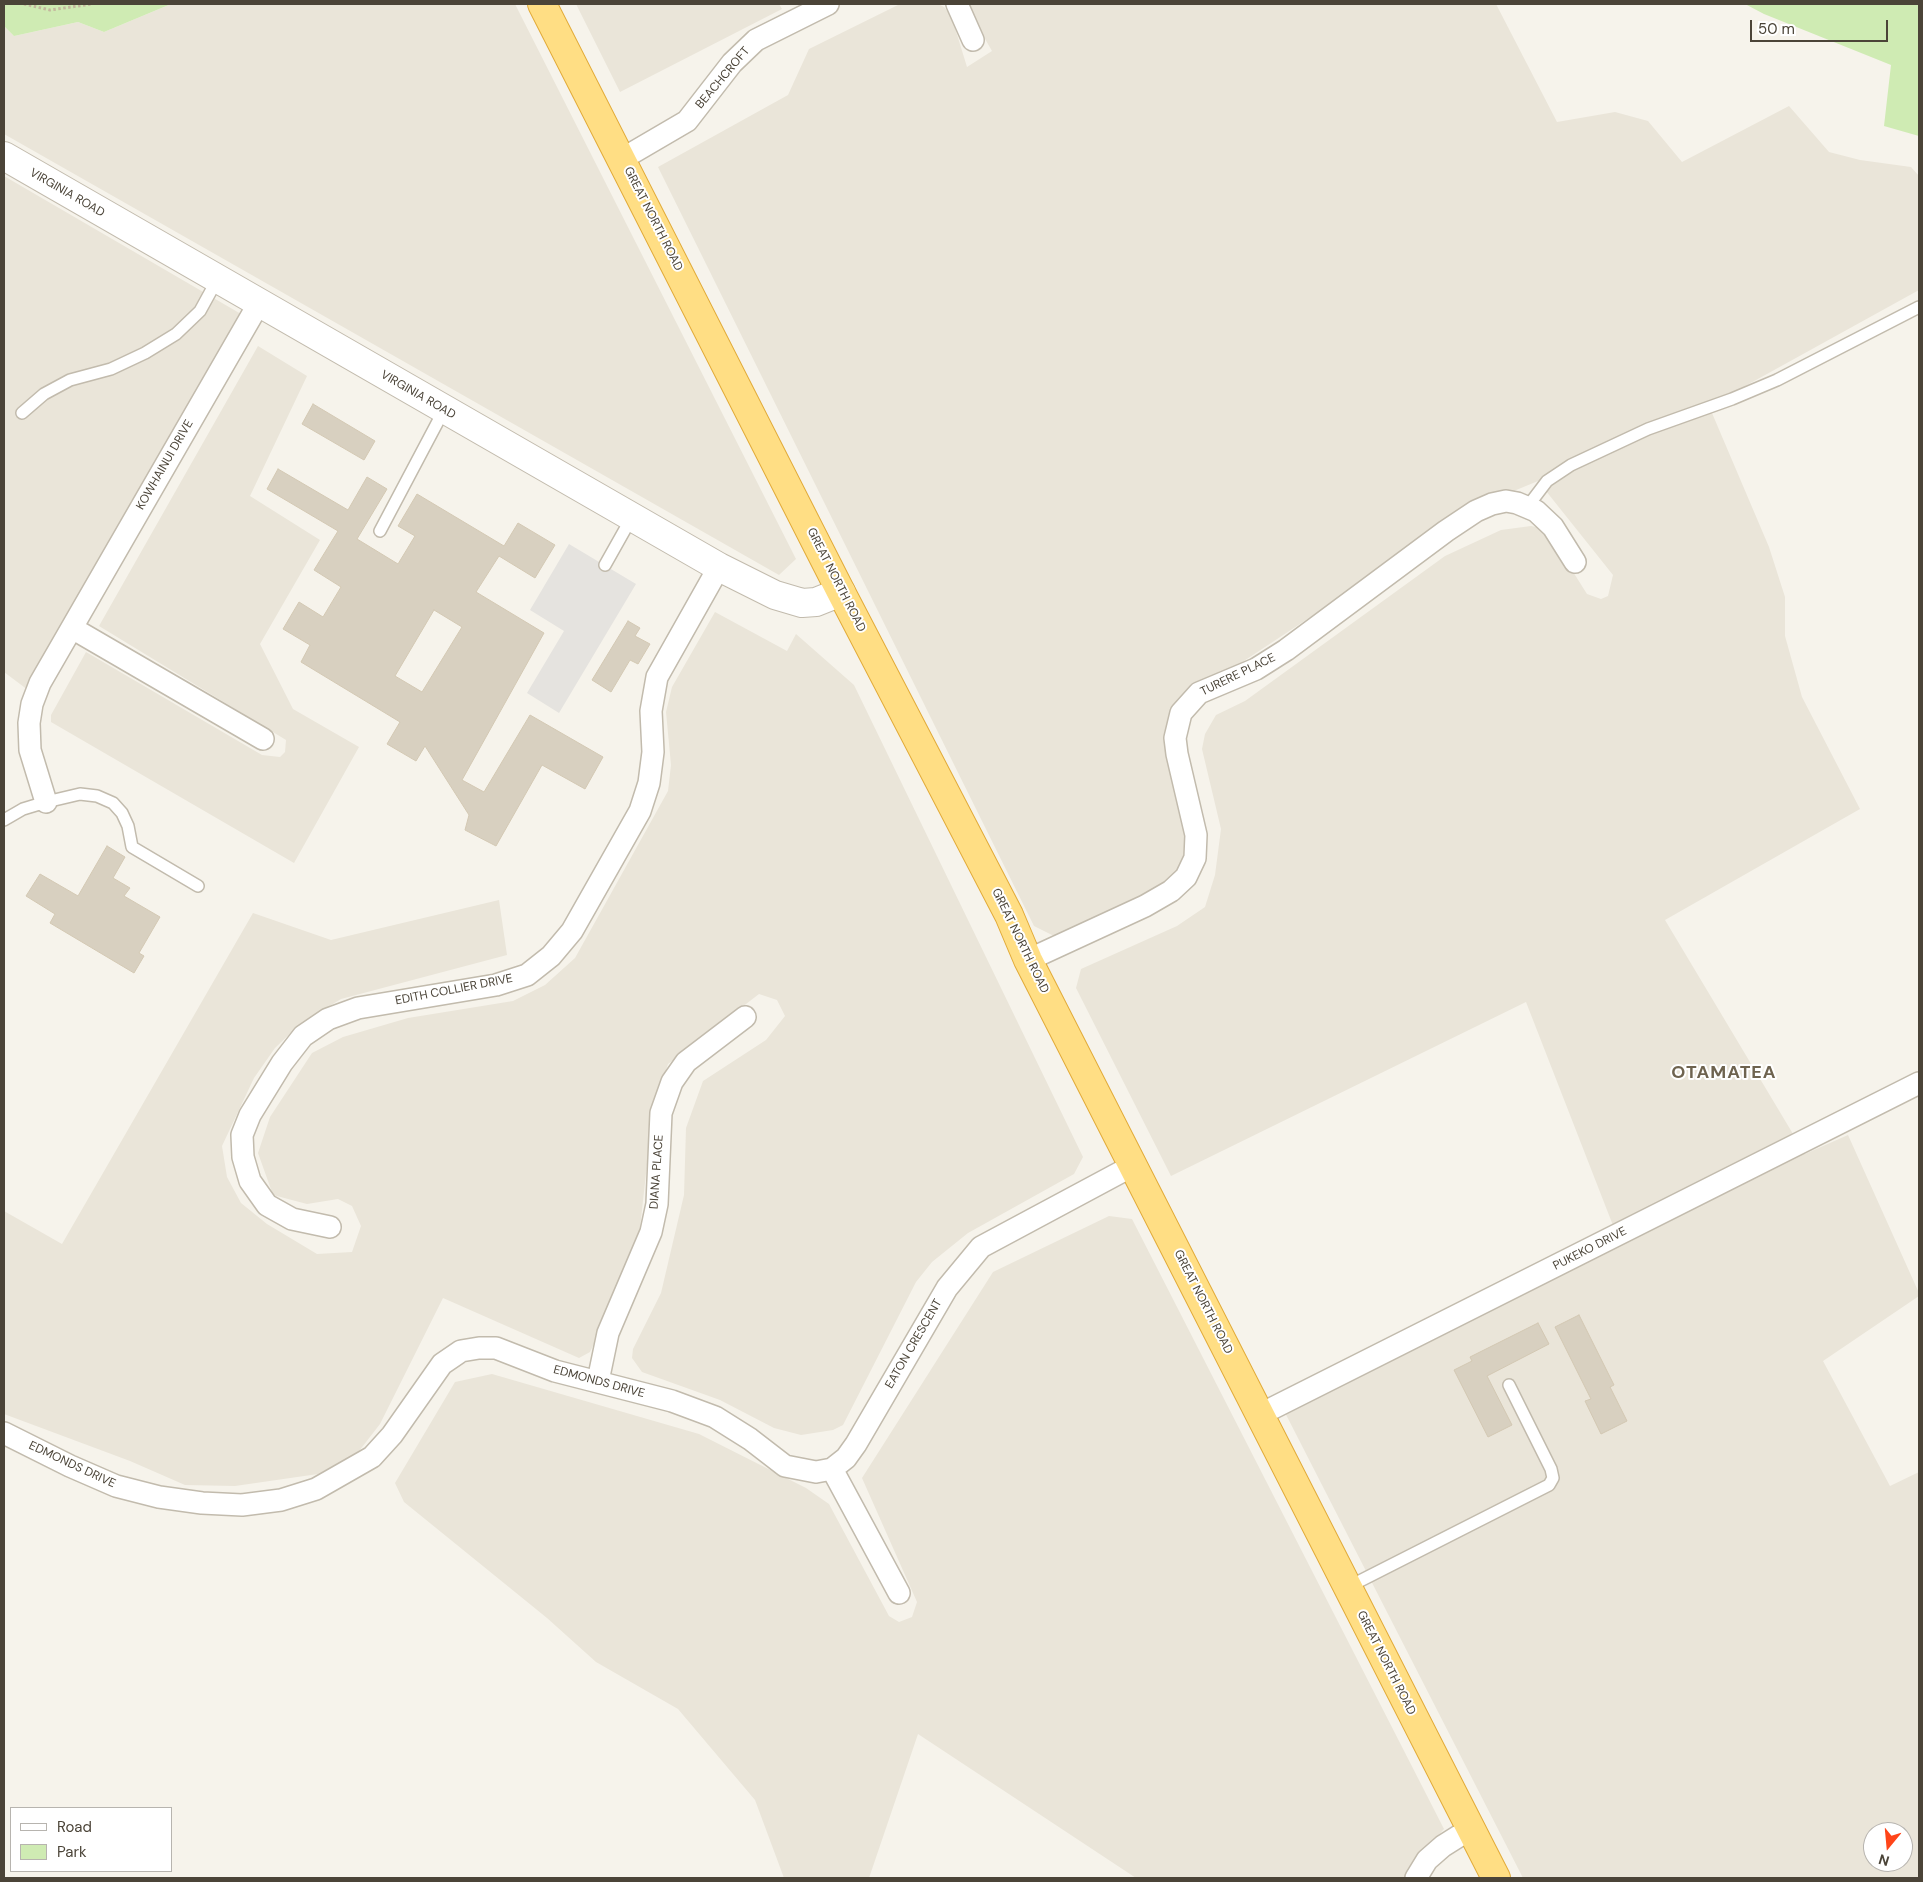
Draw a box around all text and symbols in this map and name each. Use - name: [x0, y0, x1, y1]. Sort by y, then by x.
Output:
- scale bar: [1753, 10, 1890, 42]
- text: 50 m: [1758, 19, 1795, 39]
- street label: BEACHCROFT: [693, 44, 753, 112]
- street label: GREAT NORTH ROAD: [621, 165, 685, 273]
- street label: VIRGINIA ROAD: [27, 166, 107, 220]
- street label: VIRGINIA ROAD: [378, 368, 458, 422]
- street label: KOWHAINUI DRIVE: [133, 418, 197, 512]
- street label: GREAT NORTH ROAD: [804, 526, 868, 634]
- street label: TURERE PLACE: [1198, 651, 1278, 699]
- street label: GREAT NORTH ROAD: [988, 886, 1052, 996]
- street label: EDITH COLLIER DRIVE: [394, 972, 514, 1008]
- district label: OTAMATEA: [1670, 1062, 1778, 1084]
- street label: DIANA PLACE: [647, 1134, 667, 1210]
- street label: PUKEKO DRIVE: [1551, 1224, 1629, 1274]
- street label: GREAT NORTH ROAD: [1171, 1248, 1235, 1356]
- street label: EATON CRESCENT: [883, 1297, 945, 1391]
- street label: EDMONDS DRIVE: [552, 1363, 646, 1401]
- street label: EDMONDS DRIVE: [26, 1439, 118, 1491]
- street label: GREAT NORTH ROAD: [1354, 1609, 1418, 1717]
- legend: [10, 1807, 172, 1872]
- text: Road: [57, 1817, 92, 1837]
- north arrow: [1863, 1822, 1913, 1872]
- text: Park: [57, 1842, 87, 1862]
- text: N: [1876, 1850, 1891, 1870]

